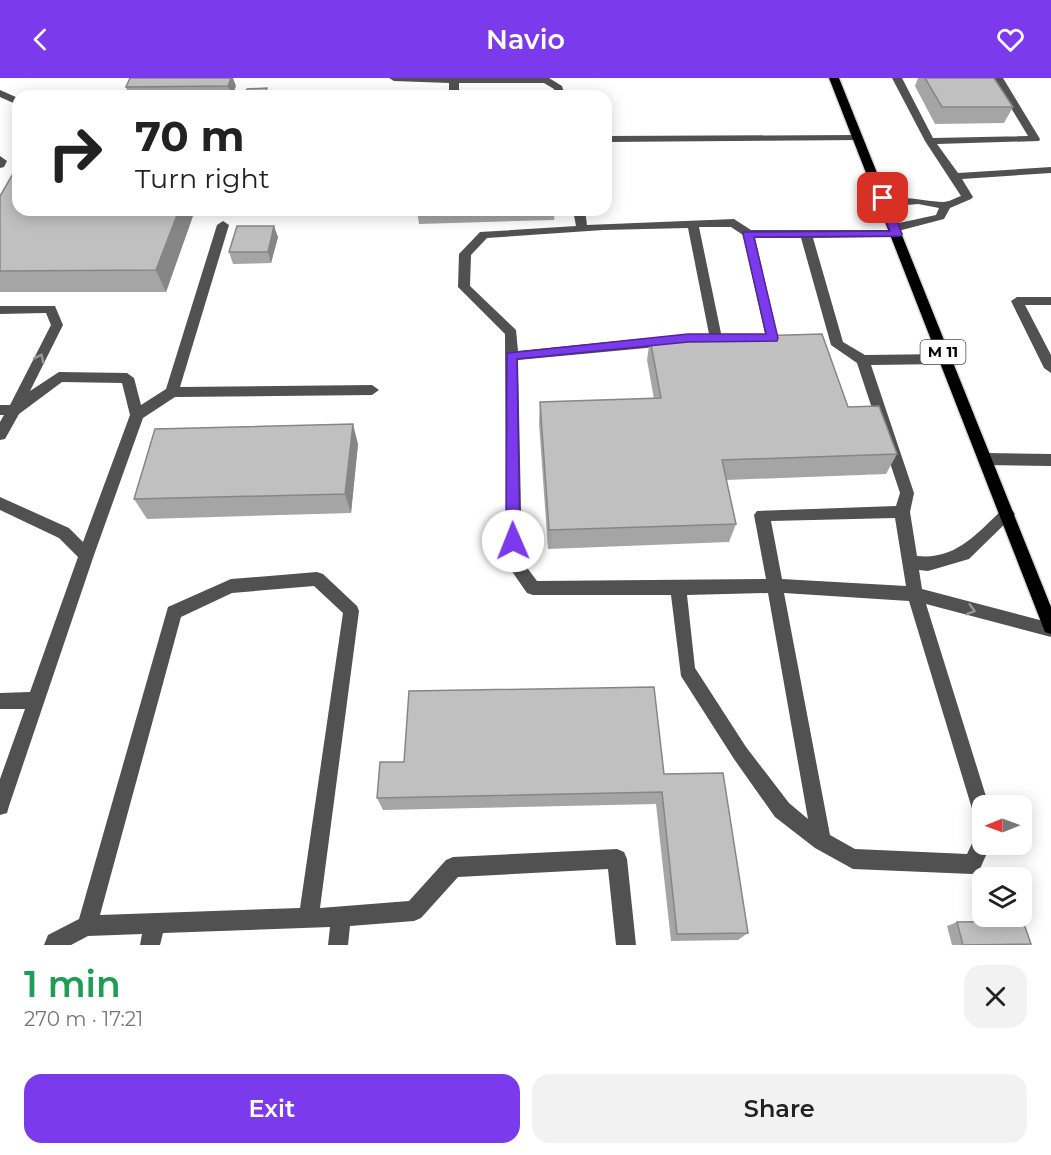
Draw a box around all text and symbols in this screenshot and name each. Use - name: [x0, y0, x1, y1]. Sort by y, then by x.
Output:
- icon: back: [24, 23, 57, 56]
- text: Navio: [486, 23, 565, 56]
- icon: heart: [994, 23, 1027, 56]
- text: 70 m: [135, 110, 245, 162]
- icon: right: [36, 114, 114, 192]
- text: Turn right: [135, 162, 270, 195]
- pin: [857, 172, 908, 223]
- icon: arrive: [866, 181, 899, 214]
- road number: M 11: [920, 340, 966, 364]
- one-way arrow: [33, 353, 45, 364]
- position arrow: [481, 509, 545, 573]
- one-way arrow: [965, 603, 976, 615]
- north arrow: [972, 795, 1032, 855]
- map controls: [972, 795, 1032, 927]
- button: layers: [972, 867, 1032, 927]
- text: 1 min: [24, 962, 121, 1006]
- button: close: [964, 965, 1027, 1028]
- text: 270 m · 17:21: [24, 1007, 143, 1031]
- button: Exit: [24, 1074, 520, 1143]
- button: Share: [532, 1074, 1027, 1143]

